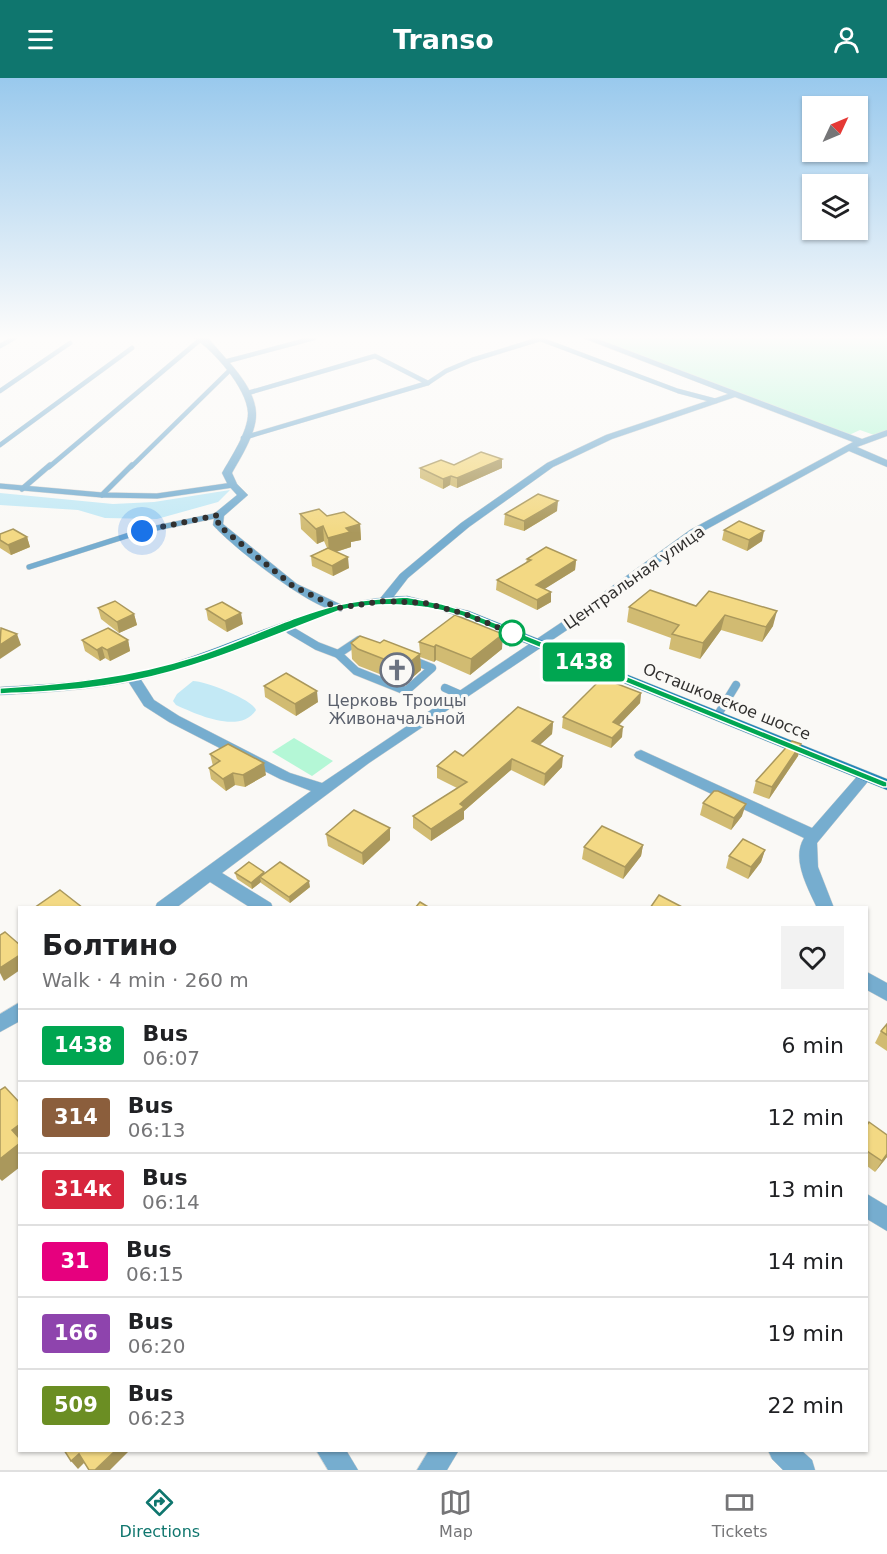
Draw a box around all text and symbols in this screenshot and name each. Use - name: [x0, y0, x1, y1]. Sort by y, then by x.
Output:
- icon: menu: [24, 23, 57, 56]
- icon: person: [830, 23, 863, 56]
- text: Transo: [393, 24, 494, 55]
- north arrow: [802, 96, 868, 162]
- map controls: [802, 96, 868, 240]
- button: layers: [802, 174, 868, 240]
- your location: [127, 516, 157, 546]
- street label: Центральная улица: [560, 522, 708, 633]
- unlabelled marker: [499, 620, 525, 646]
- line badge: 1438: [542, 642, 626, 682]
- text: 1438: [555, 650, 613, 674]
- church icon: Церковь Троицы Живоначальной: [379, 652, 415, 688]
- street label: Осташковское шоссе: [640, 659, 813, 744]
- place label: Церковь Троицы Живоначальной: [327, 691, 467, 728]
- button: heart: [781, 926, 844, 989]
- text: Болтино: [42, 929, 178, 962]
- text: Walk · 4 min · 260 m: [42, 968, 249, 992]
- text: Bus: [142, 1021, 188, 1046]
- text: 1438: [54, 1033, 112, 1057]
- text: 6 min: [782, 1033, 844, 1058]
- text: 06:07: [142, 1046, 200, 1070]
- text: Bus: [128, 1093, 173, 1118]
- text: 314: [54, 1105, 98, 1129]
- text: 12 min: [768, 1105, 844, 1130]
- text: 06:13: [128, 1118, 185, 1142]
- text: Bus: [142, 1165, 188, 1190]
- text: 314к: [54, 1177, 112, 1201]
- text: 13 min: [768, 1177, 844, 1202]
- text: 06:14: [142, 1190, 200, 1214]
- text: Bus: [126, 1237, 172, 1262]
- text: 31: [60, 1249, 90, 1273]
- text: 14 min: [768, 1249, 844, 1274]
- text: 06:15: [126, 1262, 184, 1286]
- text: Bus: [128, 1309, 173, 1334]
- text: 166: [54, 1321, 98, 1345]
- text: 19 min: [768, 1321, 844, 1346]
- text: 06:20: [128, 1334, 185, 1358]
- text: Bus: [128, 1381, 173, 1406]
- text: 509: [54, 1393, 98, 1417]
- text: 22 min: [768, 1393, 844, 1418]
- text: 06:23: [128, 1406, 185, 1430]
- tab: Directions: [119, 1486, 200, 1541]
- tab: Map: [439, 1486, 473, 1541]
- tab: Tickets: [712, 1486, 767, 1541]

